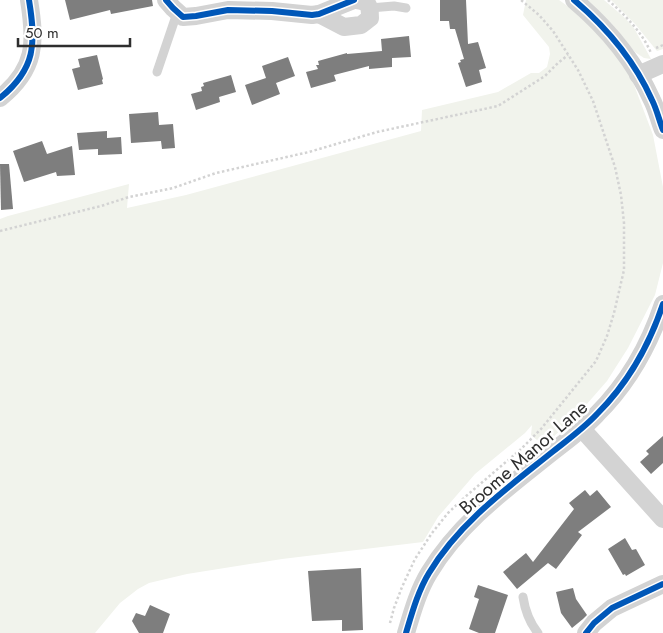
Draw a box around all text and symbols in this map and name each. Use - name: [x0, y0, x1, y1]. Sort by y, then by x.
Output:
- scale bar: [18, 15, 130, 47]
- text: 50 m: [25, 22, 59, 44]
- street label: Broome Manor Lane: [453, 394, 594, 521]

